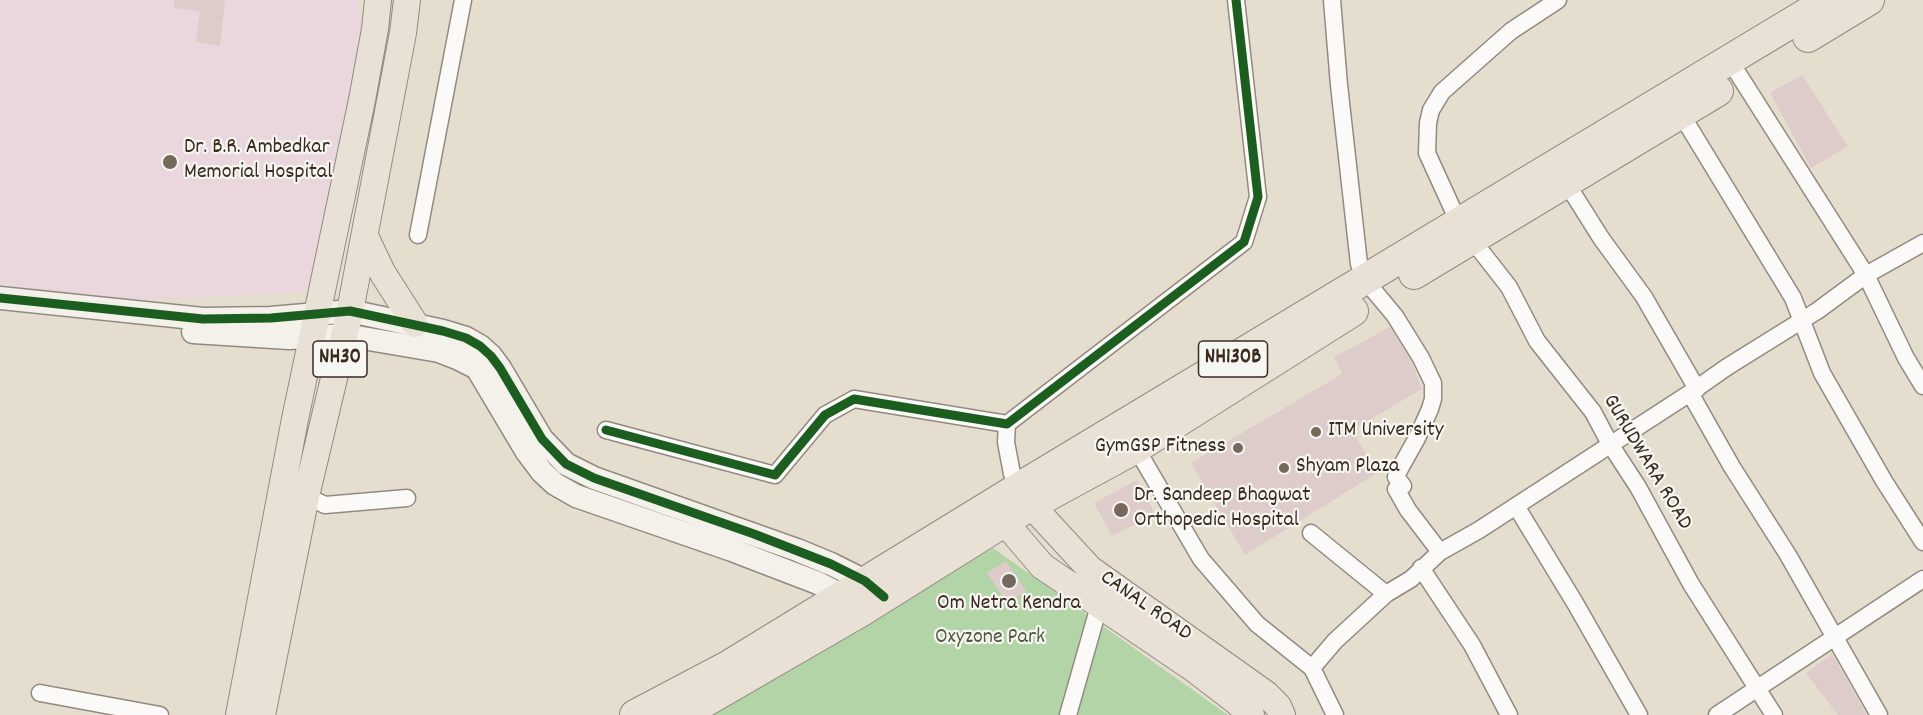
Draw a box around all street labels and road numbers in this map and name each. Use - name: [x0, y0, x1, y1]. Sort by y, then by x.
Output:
- road number: NH30: [313, 341, 367, 377]
- road number: NH130B: [1198, 341, 1268, 377]
- street label: GURUDWARA ROAD: [1595, 390, 1697, 536]
- street label: CANAL ROAD: [1094, 566, 1196, 648]

